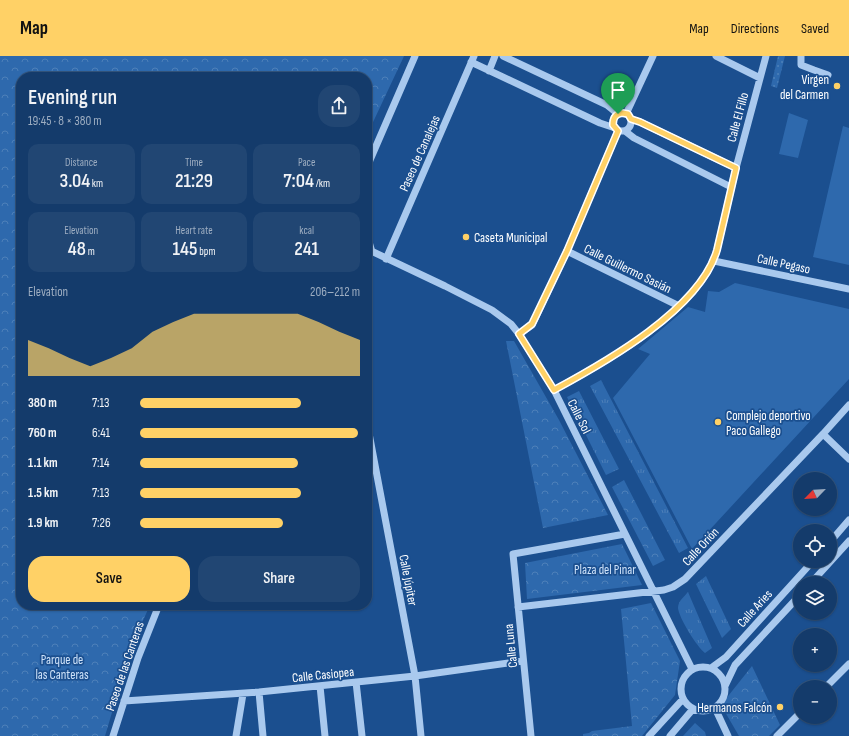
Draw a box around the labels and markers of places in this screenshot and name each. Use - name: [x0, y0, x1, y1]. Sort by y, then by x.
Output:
- place label: Virgen del Carmen: [780, 72, 829, 103]
- pin: [601, 73, 635, 114]
- marker: Virgen del Carmen: [832, 81, 842, 91]
- place label: Caseta Municipal: [474, 230, 547, 246]
- marker: Caseta Municipal: [461, 232, 471, 242]
- place label: Complejo deportivo Paco Gallego: [726, 408, 811, 439]
- marker: Complejo deportivo Paco Gallego: [713, 417, 723, 427]
- place label: Hermanos Falcón: [697, 700, 772, 716]
- marker: Hermanos Falcón: [775, 702, 785, 712]

